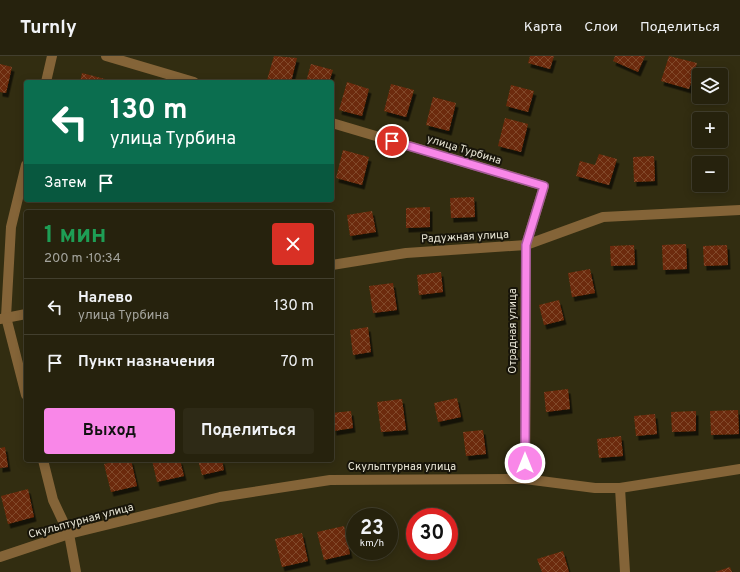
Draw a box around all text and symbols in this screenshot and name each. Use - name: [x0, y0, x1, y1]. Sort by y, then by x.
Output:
- text: Turnly: [20, 16, 77, 40]
- text: Карта: [524, 19, 562, 36]
- text: Слои: [584, 19, 618, 36]
- text: Поделиться: [640, 19, 720, 36]
- map controls: [692, 68, 728, 192]
- button: layers: [692, 68, 728, 104]
- text: 130 m: [110, 93, 188, 129]
- icon: left: [44, 96, 96, 148]
- button: +: [692, 112, 728, 148]
- pin: [375, 124, 409, 158]
- text: улица Турбина: [110, 128, 236, 151]
- icon: arrive: [381, 130, 403, 152]
- street label: улица Турбина: [425, 132, 503, 168]
- button: −: [692, 156, 728, 192]
- icon: arrive: [95, 172, 117, 194]
- text: Затем: [44, 174, 87, 193]
- text: 1 мин: [44, 221, 106, 251]
- button: close: [272, 223, 314, 265]
- street label: Радужная улица: [421, 228, 509, 246]
- text: 200 m · 10:34: [44, 251, 121, 267]
- street label: Отрадная улица: [506, 288, 520, 374]
- text: Налево: [78, 289, 133, 308]
- icon: left: [44, 296, 66, 318]
- text: 130 m: [274, 297, 314, 316]
- text: улица Турбина: [78, 308, 169, 324]
- icon: arrive: [44, 352, 66, 374]
- text: Пункт назначения: [78, 353, 215, 372]
- text: 70 m: [281, 353, 314, 372]
- button: Выход: [44, 408, 175, 454]
- button: Поделиться: [183, 408, 314, 454]
- position arrow: [504, 442, 546, 484]
- street label: Скульптурная улица: [348, 460, 456, 474]
- street label: Скульптурная улица: [27, 500, 135, 542]
- speed limit sign: 30: [406, 508, 458, 560]
- text: 23: [360, 516, 384, 542]
- text: km/h: [360, 537, 384, 550]

